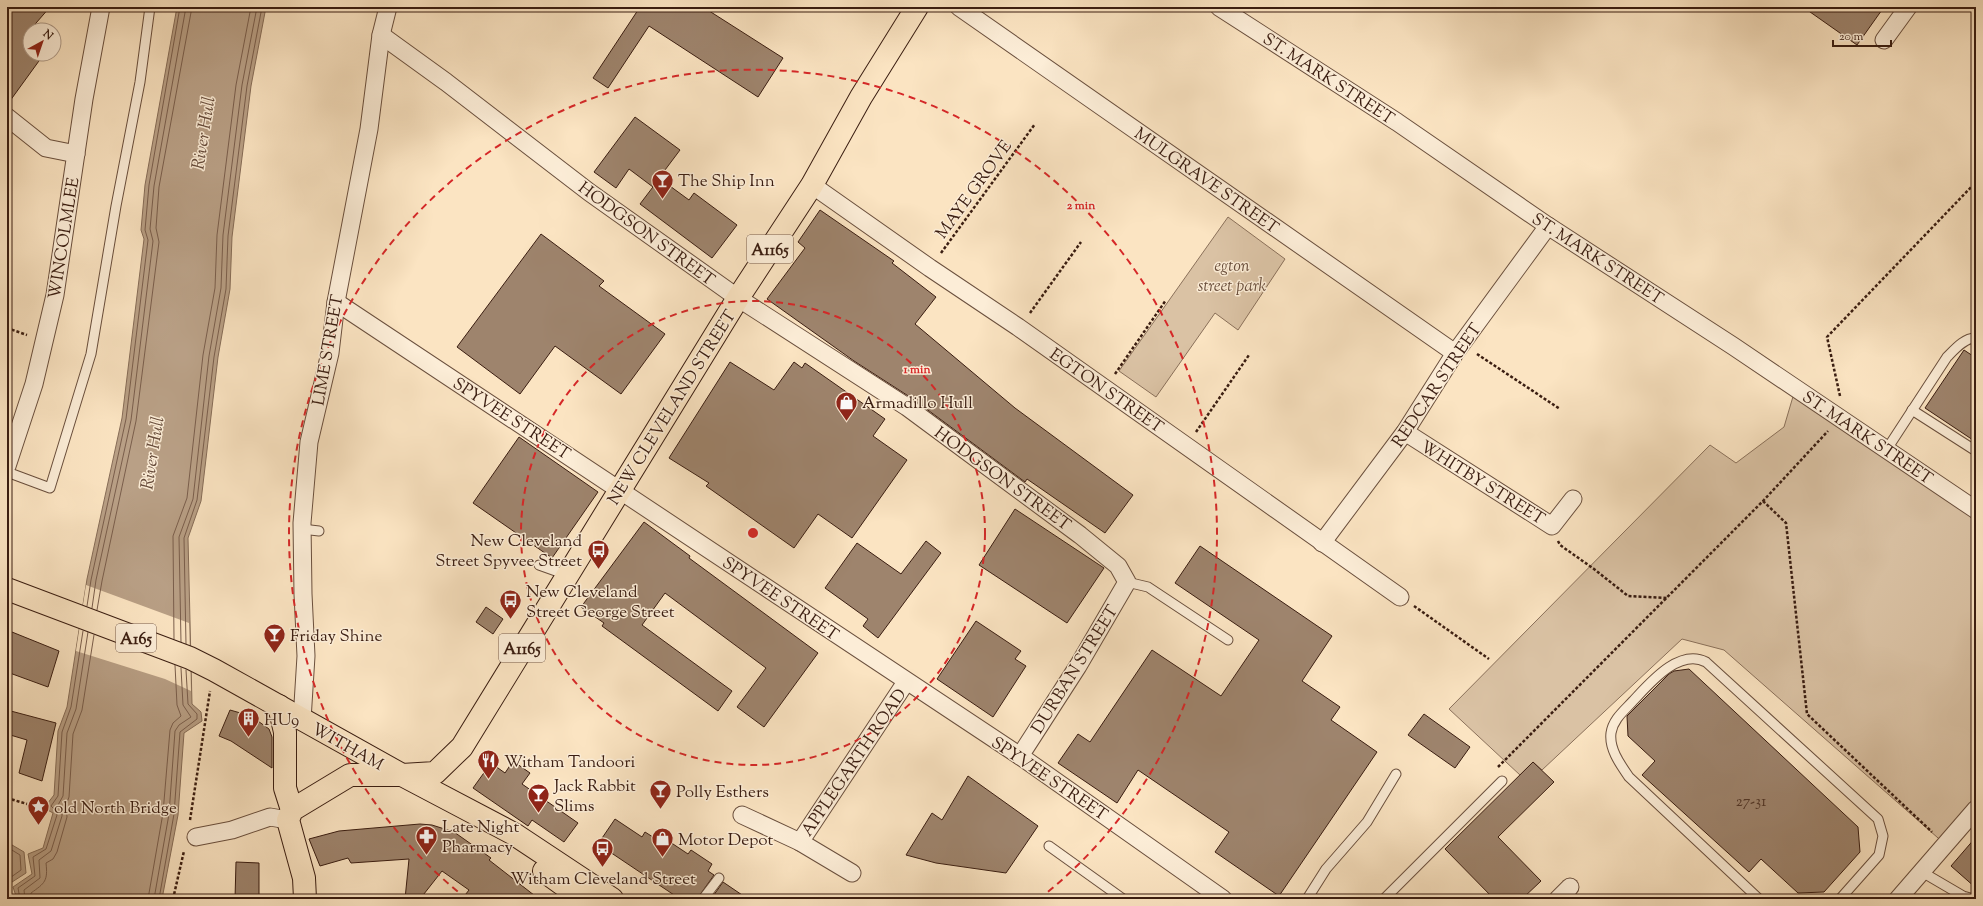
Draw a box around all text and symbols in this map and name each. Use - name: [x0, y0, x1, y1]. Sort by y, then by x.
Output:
- north arrow: [22, 22, 62, 62]
- scale bar: [1833, 22, 1891, 48]
- text: N: [39, 26, 56, 44]
- street label: ST. MARK STREET: [1257, 28, 1399, 131]
- text: 20 m: [1839, 28, 1864, 46]
- water label: River Hull: [186, 95, 224, 172]
- street label: MULGRAVE STREET: [1129, 123, 1283, 241]
- street label: MAYE GROVE: [931, 136, 1019, 244]
- bar icon: The Ship Inn: [649, 167, 675, 200]
- place label: The Ship Inn: [678, 170, 775, 194]
- street label: WINCOLMLEE: [44, 176, 86, 301]
- street label: HODGSON STREET: [573, 177, 719, 292]
- text: 2 min: [1067, 197, 1096, 215]
- street label: ST. MARK STREET: [1526, 208, 1668, 311]
- road number: A1165: [747, 235, 793, 263]
- park label: egton street park: [1198, 255, 1267, 299]
- street label: LIME STREET: [307, 293, 351, 408]
- street label: NEW CLEVELAND STREET: [603, 306, 743, 510]
- street label: REDCAR STREET: [1387, 319, 1488, 453]
- street label: EGTON STREET: [1044, 343, 1168, 440]
- text: 1 min: [902, 361, 931, 379]
- street label: SPYVEE STREET: [447, 373, 575, 467]
- street label: ST. MARK STREET: [1797, 386, 1937, 491]
- shop icon: Armadillo Hull: [834, 389, 860, 422]
- place label: Armadillo Hull: [862, 392, 973, 416]
- water label: River Hull: [135, 415, 173, 492]
- street label: HODGSON STREET: [929, 422, 1075, 537]
- street label: WHITBY STREET: [1415, 436, 1549, 532]
- centre of rings: [746, 526, 760, 540]
- place label: New Cleveland Street Spyvee Street: [435, 530, 582, 574]
- bus stop icon: New Cleveland Street Spyvee Street: [585, 537, 611, 570]
- street label: SPYVEE STREET: [717, 552, 843, 648]
- place label: New Cleveland Street George Street: [526, 581, 675, 625]
- bus stop icon: New Cleveland Street George Street: [498, 588, 524, 621]
- street label: DURBAN STREET: [1026, 601, 1125, 739]
- bar icon: Friday Shine: [261, 622, 287, 655]
- road number: A165: [116, 624, 156, 652]
- place label: Friday Shine: [290, 625, 382, 649]
- road number: A1165: [499, 634, 545, 662]
- street label: APPLEGARTH ROAD: [796, 684, 913, 842]
- building icon: HU9: [236, 706, 262, 739]
- place label: HU9: [264, 709, 299, 733]
- street label: WITHAM: [307, 718, 388, 778]
- street label: SPYVEE STREET: [986, 732, 1112, 828]
- restaurant icon: Witham Tandoori: [476, 748, 502, 781]
- place label: Witham Tandoori: [504, 751, 636, 775]
- place label: Jack Rabbit Slims: [553, 775, 636, 819]
- bar icon: Polly Esthers: [647, 778, 673, 811]
- place label: Polly Esthers: [676, 781, 769, 805]
- bar icon: Jack Rabbit Slims: [526, 782, 552, 815]
- house number: 27-31: [1736, 792, 1766, 813]
- place icon: old North Bridge: [25, 794, 51, 827]
- place label: old North Bridge: [54, 797, 177, 821]
- place label: Late Night Pharmacy: [442, 816, 520, 860]
- pharmacy icon: Late Night Pharmacy: [414, 823, 440, 856]
- shop icon: Motor Depot: [650, 826, 676, 859]
- place label: Motor Depot: [678, 829, 774, 853]
- bus stop icon: Witham Cleveland Street: [590, 835, 616, 868]
- place label: Witham Cleveland Street: [510, 868, 696, 892]

